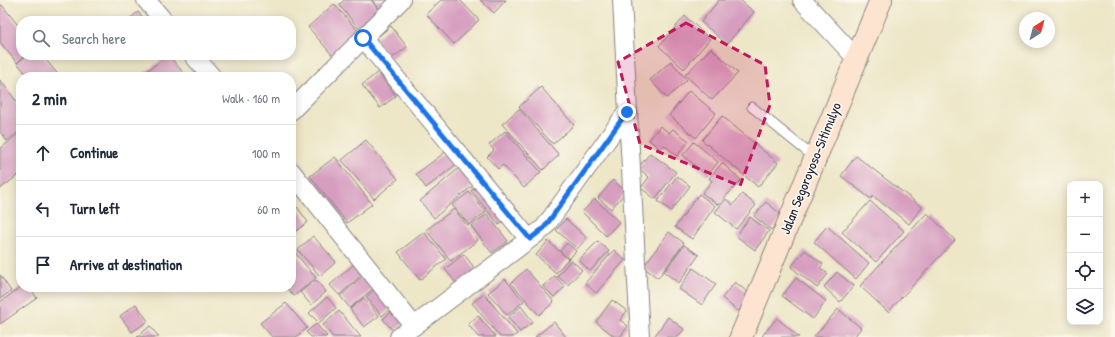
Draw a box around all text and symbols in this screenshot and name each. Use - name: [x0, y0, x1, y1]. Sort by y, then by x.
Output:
- north arrow: [1019, 12, 1055, 48]
- search box: [16, 16, 296, 60]
- icon: search: [30, 27, 52, 49]
- text: Search here: [62, 28, 126, 49]
- route start: [354, 29, 372, 47]
- text: 2 min: [32, 87, 67, 110]
- text: Walk · 160 m: [222, 89, 280, 107]
- street label: Jalan Segoroyoso-Sitimulyo: [775, 99, 846, 237]
- route end: [618, 103, 636, 121]
- icon: ahead: [32, 142, 54, 164]
- text: Continue: [70, 142, 118, 163]
- text: 100 m: [252, 144, 280, 162]
- map controls: [1067, 181, 1103, 325]
- button: +: [1067, 181, 1103, 217]
- icon: left: [32, 198, 54, 220]
- text: Turn left: [70, 198, 120, 219]
- text: 60 m: [257, 200, 280, 218]
- button: −: [1067, 217, 1103, 253]
- button: locate: [1067, 253, 1103, 289]
- icon: arrive: [32, 254, 54, 276]
- text: Arrive at destination: [70, 254, 182, 275]
- button: layers: [1067, 289, 1103, 325]

